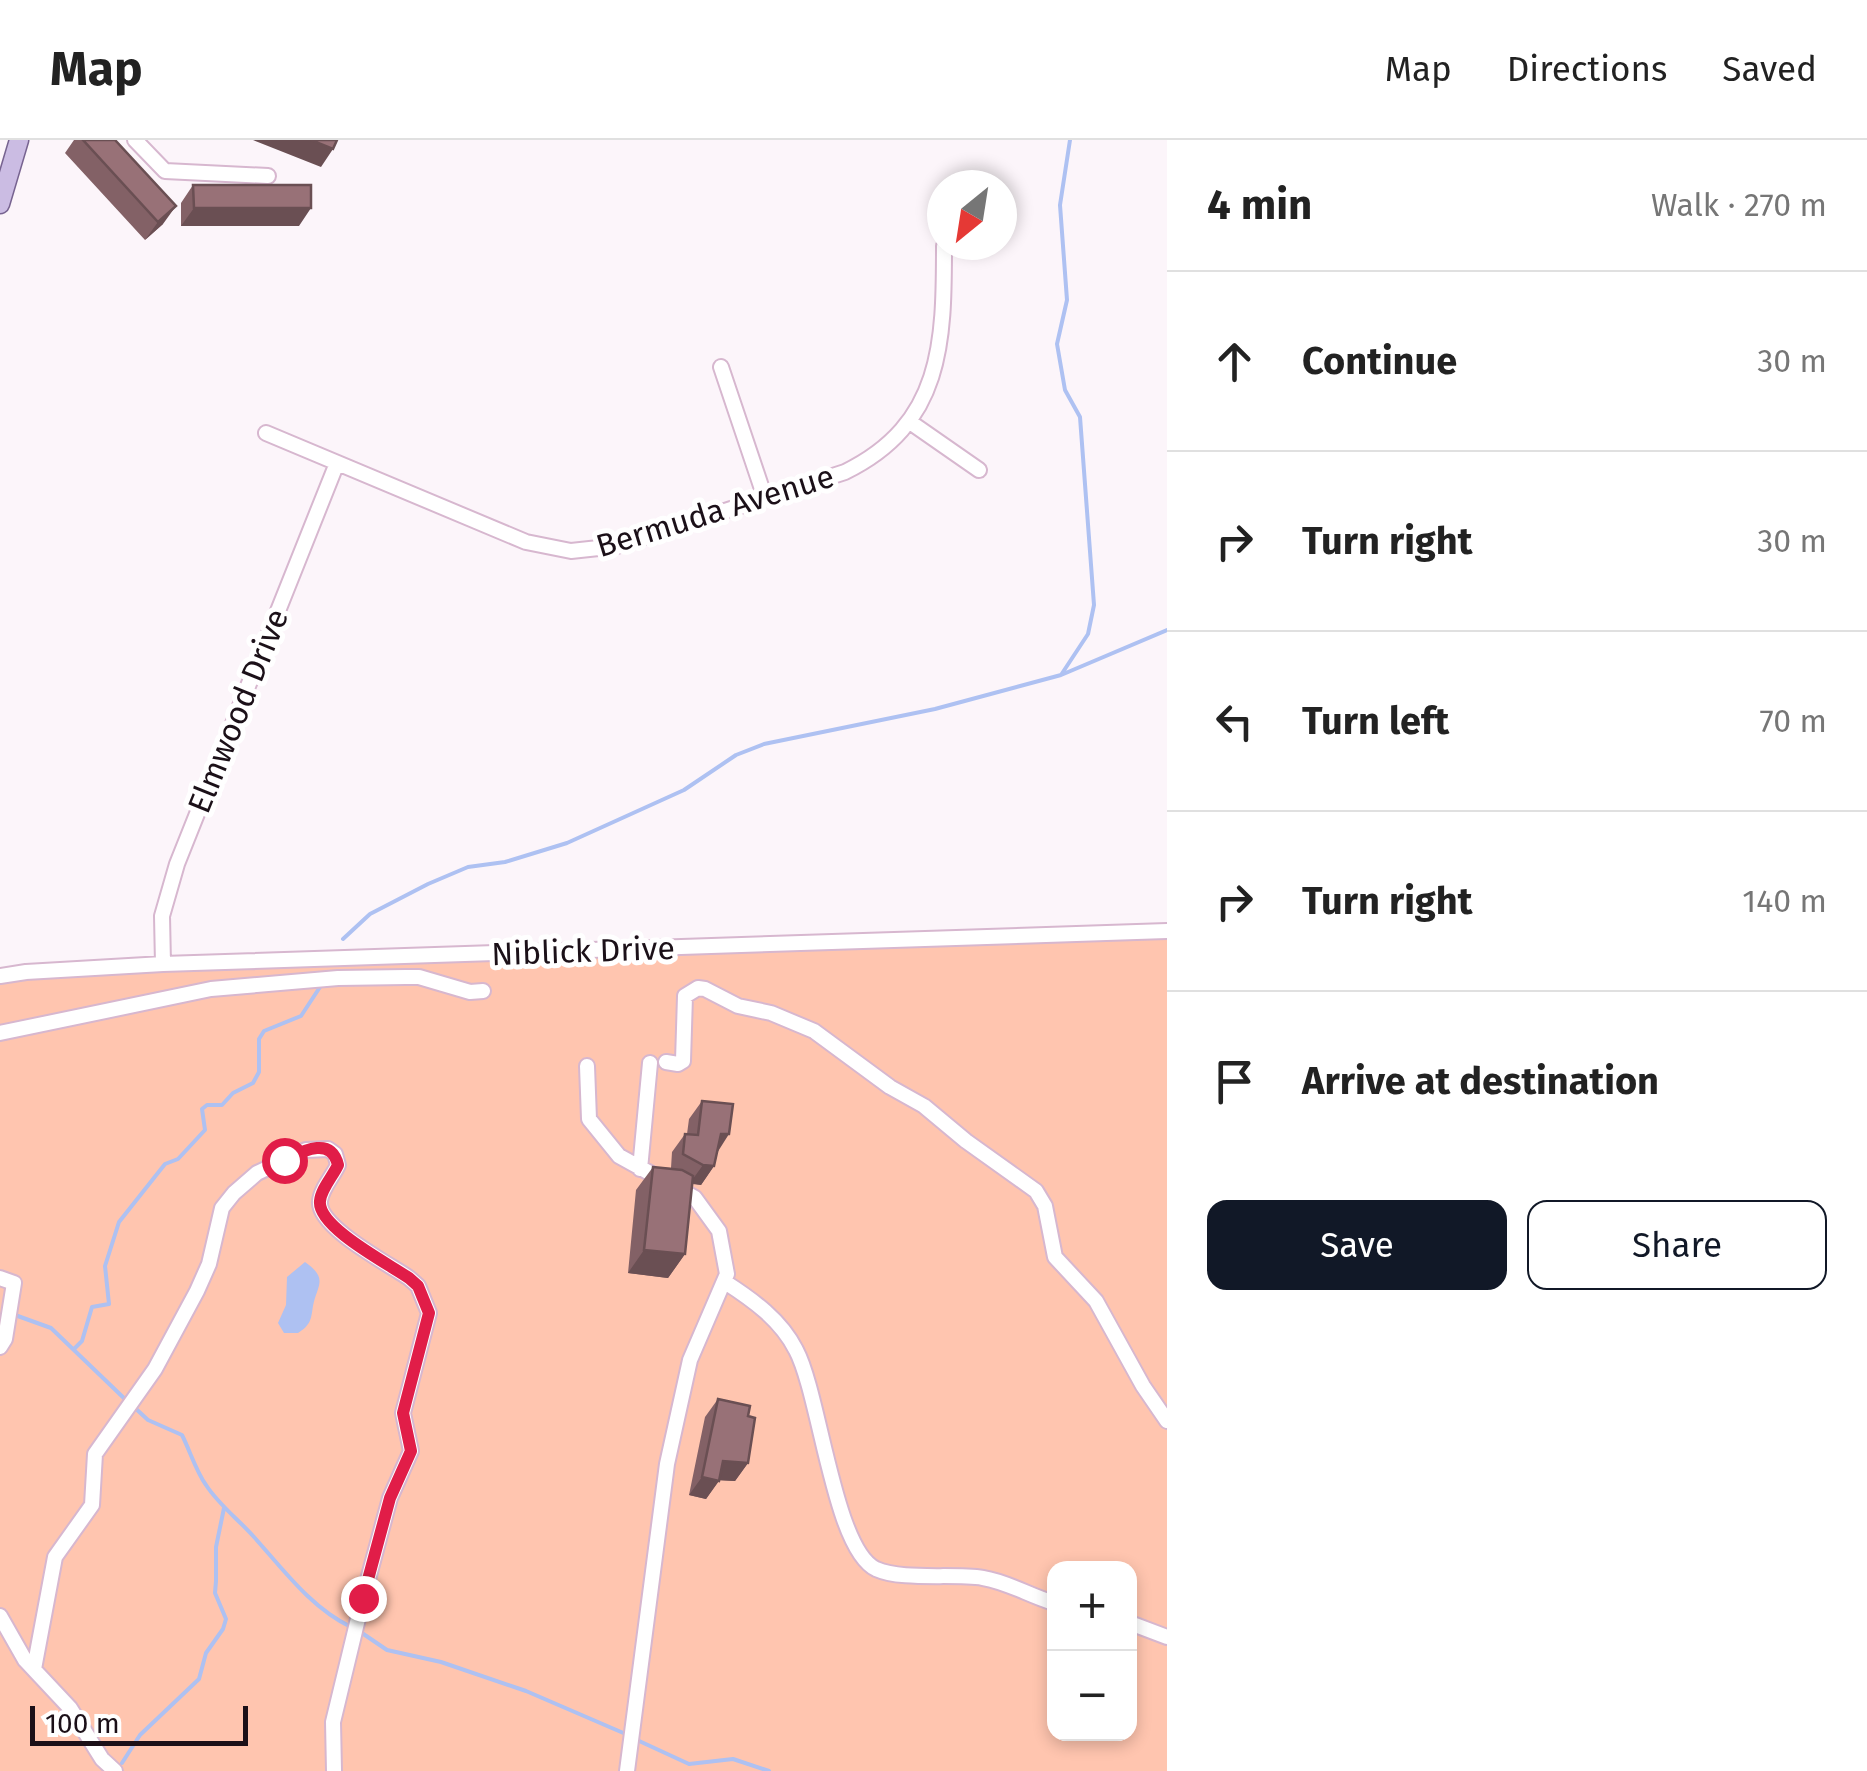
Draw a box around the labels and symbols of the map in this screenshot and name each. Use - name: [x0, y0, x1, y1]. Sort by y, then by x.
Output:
- north arrow: [927, 170, 1017, 260]
- street label: Bermuda Avenue: [592, 457, 838, 565]
- street label: Elmwood Drive: [180, 603, 296, 819]
- street label: Niblick Drive: [491, 929, 675, 973]
- route start: [262, 1138, 308, 1184]
- route end: [341, 1576, 387, 1622]
- scale bar: [30, 1701, 248, 1746]

